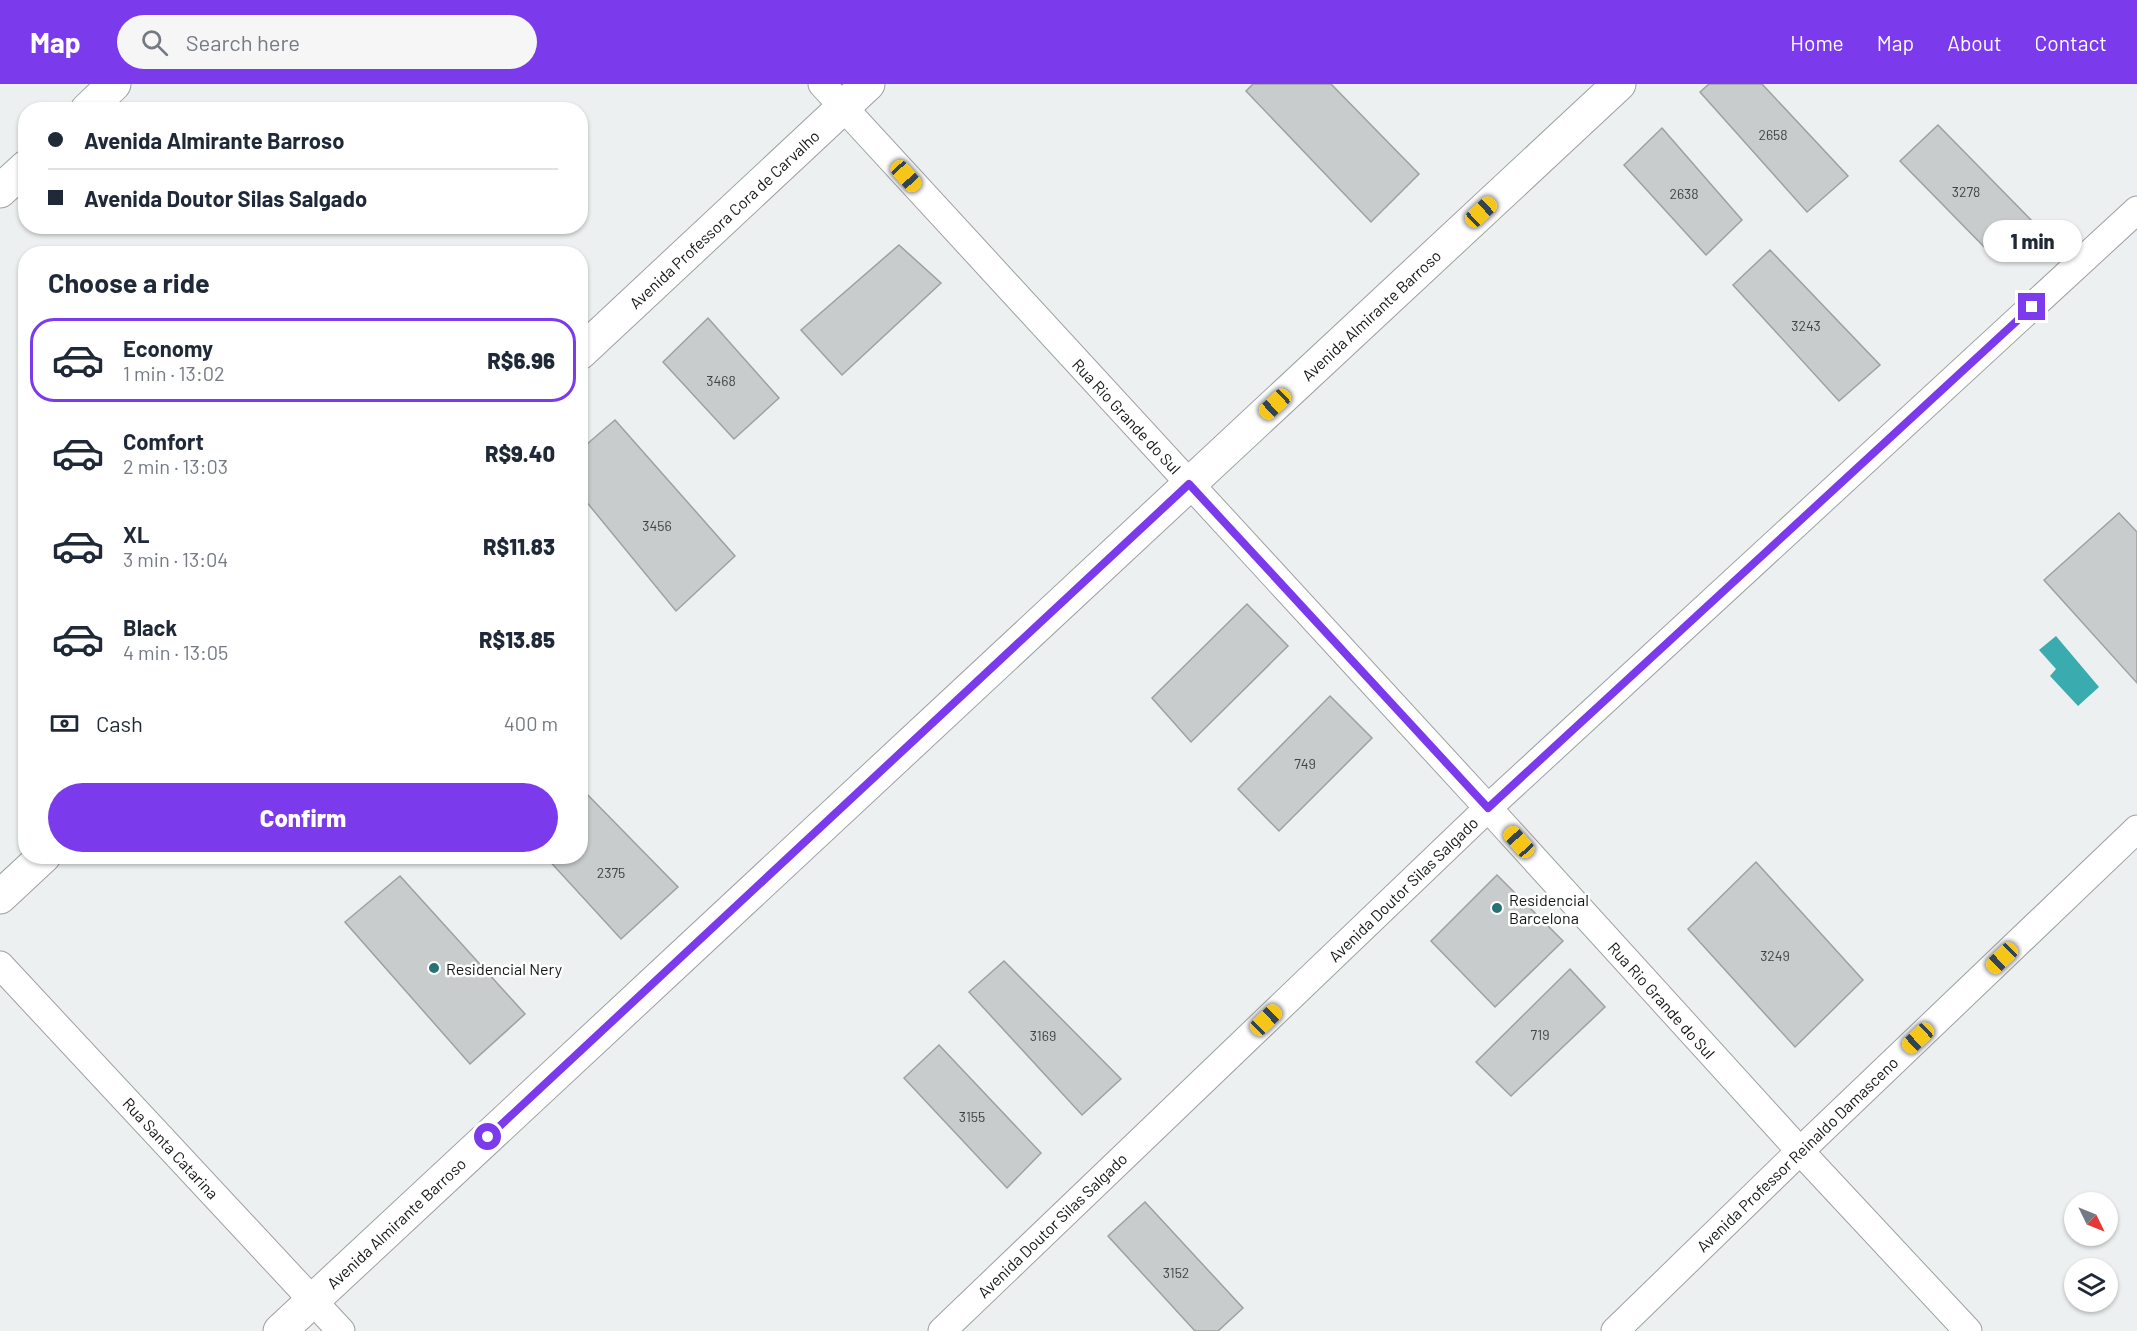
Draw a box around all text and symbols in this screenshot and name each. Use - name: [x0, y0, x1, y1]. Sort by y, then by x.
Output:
- search box: [117, 15, 537, 69]
- text: Map: [30, 25, 81, 59]
- icon: search: [138, 26, 171, 59]
- text: Search here: [186, 29, 300, 55]
- text: Home: [1790, 30, 1844, 55]
- text: Map: [1877, 30, 1914, 55]
- text: About: [1947, 30, 2002, 55]
- text: Contact: [2035, 30, 2107, 55]
- street label: Avenida Professora Cora de Carvalho: [625, 126, 823, 312]
- house number: 2658: [1758, 126, 1788, 143]
- text: Avenida Almirante Barroso: [84, 127, 344, 153]
- car: [887, 157, 925, 195]
- house number: 3278: [1952, 183, 1980, 200]
- text: Avenida Doutor Silas Salgado: [84, 185, 367, 211]
- house number: 2638: [1669, 185, 1699, 202]
- car: [1462, 193, 1500, 231]
- callout: 1 min: [1982, 220, 2082, 262]
- text: 1 min: [2011, 229, 2054, 253]
- street label: Avenida Almirante Barroso: [1297, 246, 1445, 384]
- text: Choose a ride: [48, 266, 210, 298]
- route end: [2018, 293, 2045, 320]
- house number: 3243: [1791, 317, 1821, 334]
- icon: car: [51, 333, 105, 387]
- text: Economy: [123, 335, 213, 361]
- text: R$6.96: [487, 347, 555, 373]
- street label: Rua Rio Grande do Sul: [1069, 354, 1185, 478]
- text: 1 min · 13:02: [123, 361, 225, 385]
- house number: 3468: [706, 372, 736, 389]
- car: [1256, 385, 1294, 423]
- icon: car: [51, 426, 105, 480]
- text: Comfort: [123, 428, 204, 454]
- text: R$9.40: [485, 440, 555, 466]
- text: 2 min · 13:03: [123, 454, 228, 478]
- house number: 3456: [642, 517, 672, 534]
- icon: car: [51, 519, 105, 573]
- text: XL: [123, 521, 149, 547]
- text: R$11.83: [483, 533, 555, 559]
- text: 3 min · 13:04: [123, 547, 228, 571]
- icon: car: [51, 612, 105, 666]
- text: Black: [123, 614, 177, 640]
- text: R$13.85: [479, 626, 555, 652]
- text: 4 min · 13:05: [123, 640, 228, 664]
- icon: cash: [48, 707, 81, 740]
- text: Cash: [96, 710, 143, 736]
- text: 400 m: [504, 711, 558, 735]
- house number: 749: [1294, 755, 1316, 772]
- button: Confirm: [48, 783, 558, 852]
- street label: Avenida Doutor Silas Salgado: [1324, 813, 1482, 965]
- car: [1500, 823, 1538, 861]
- house number: 2375: [597, 864, 625, 881]
- place label: Residencial Barcelona: [1509, 890, 1589, 927]
- marker: Residencial Barcelona: [1490, 901, 1504, 915]
- street label: Rua Rio Grande do Sul: [1605, 938, 1719, 1062]
- car: [1983, 939, 2021, 977]
- house number: 3249: [1760, 947, 1790, 964]
- place label: Residencial Nery: [446, 959, 563, 978]
- marker: Residencial Nery: [427, 961, 441, 975]
- car: [1247, 1001, 1285, 1039]
- car: [1899, 1019, 1937, 1057]
- house number: 719: [1531, 1026, 1549, 1043]
- house number: 3169: [1030, 1027, 1056, 1044]
- street label: Avenida Professor Reinaldo Damasceno: [1692, 1052, 1902, 1256]
- street label: Rua Santa Catarina: [119, 1093, 223, 1203]
- house number: 3155: [959, 1108, 985, 1125]
- route start: [474, 1123, 501, 1150]
- street label: Avenida Doutor Silas Salgado: [973, 1149, 1131, 1301]
- street label: Avenida Almirante Barroso: [322, 1154, 470, 1292]
- north arrow: [2064, 1192, 2118, 1246]
- map controls: [2064, 1192, 2118, 1312]
- button: layers: [2064, 1258, 2118, 1312]
- house number: 3152: [1163, 1264, 1189, 1281]

